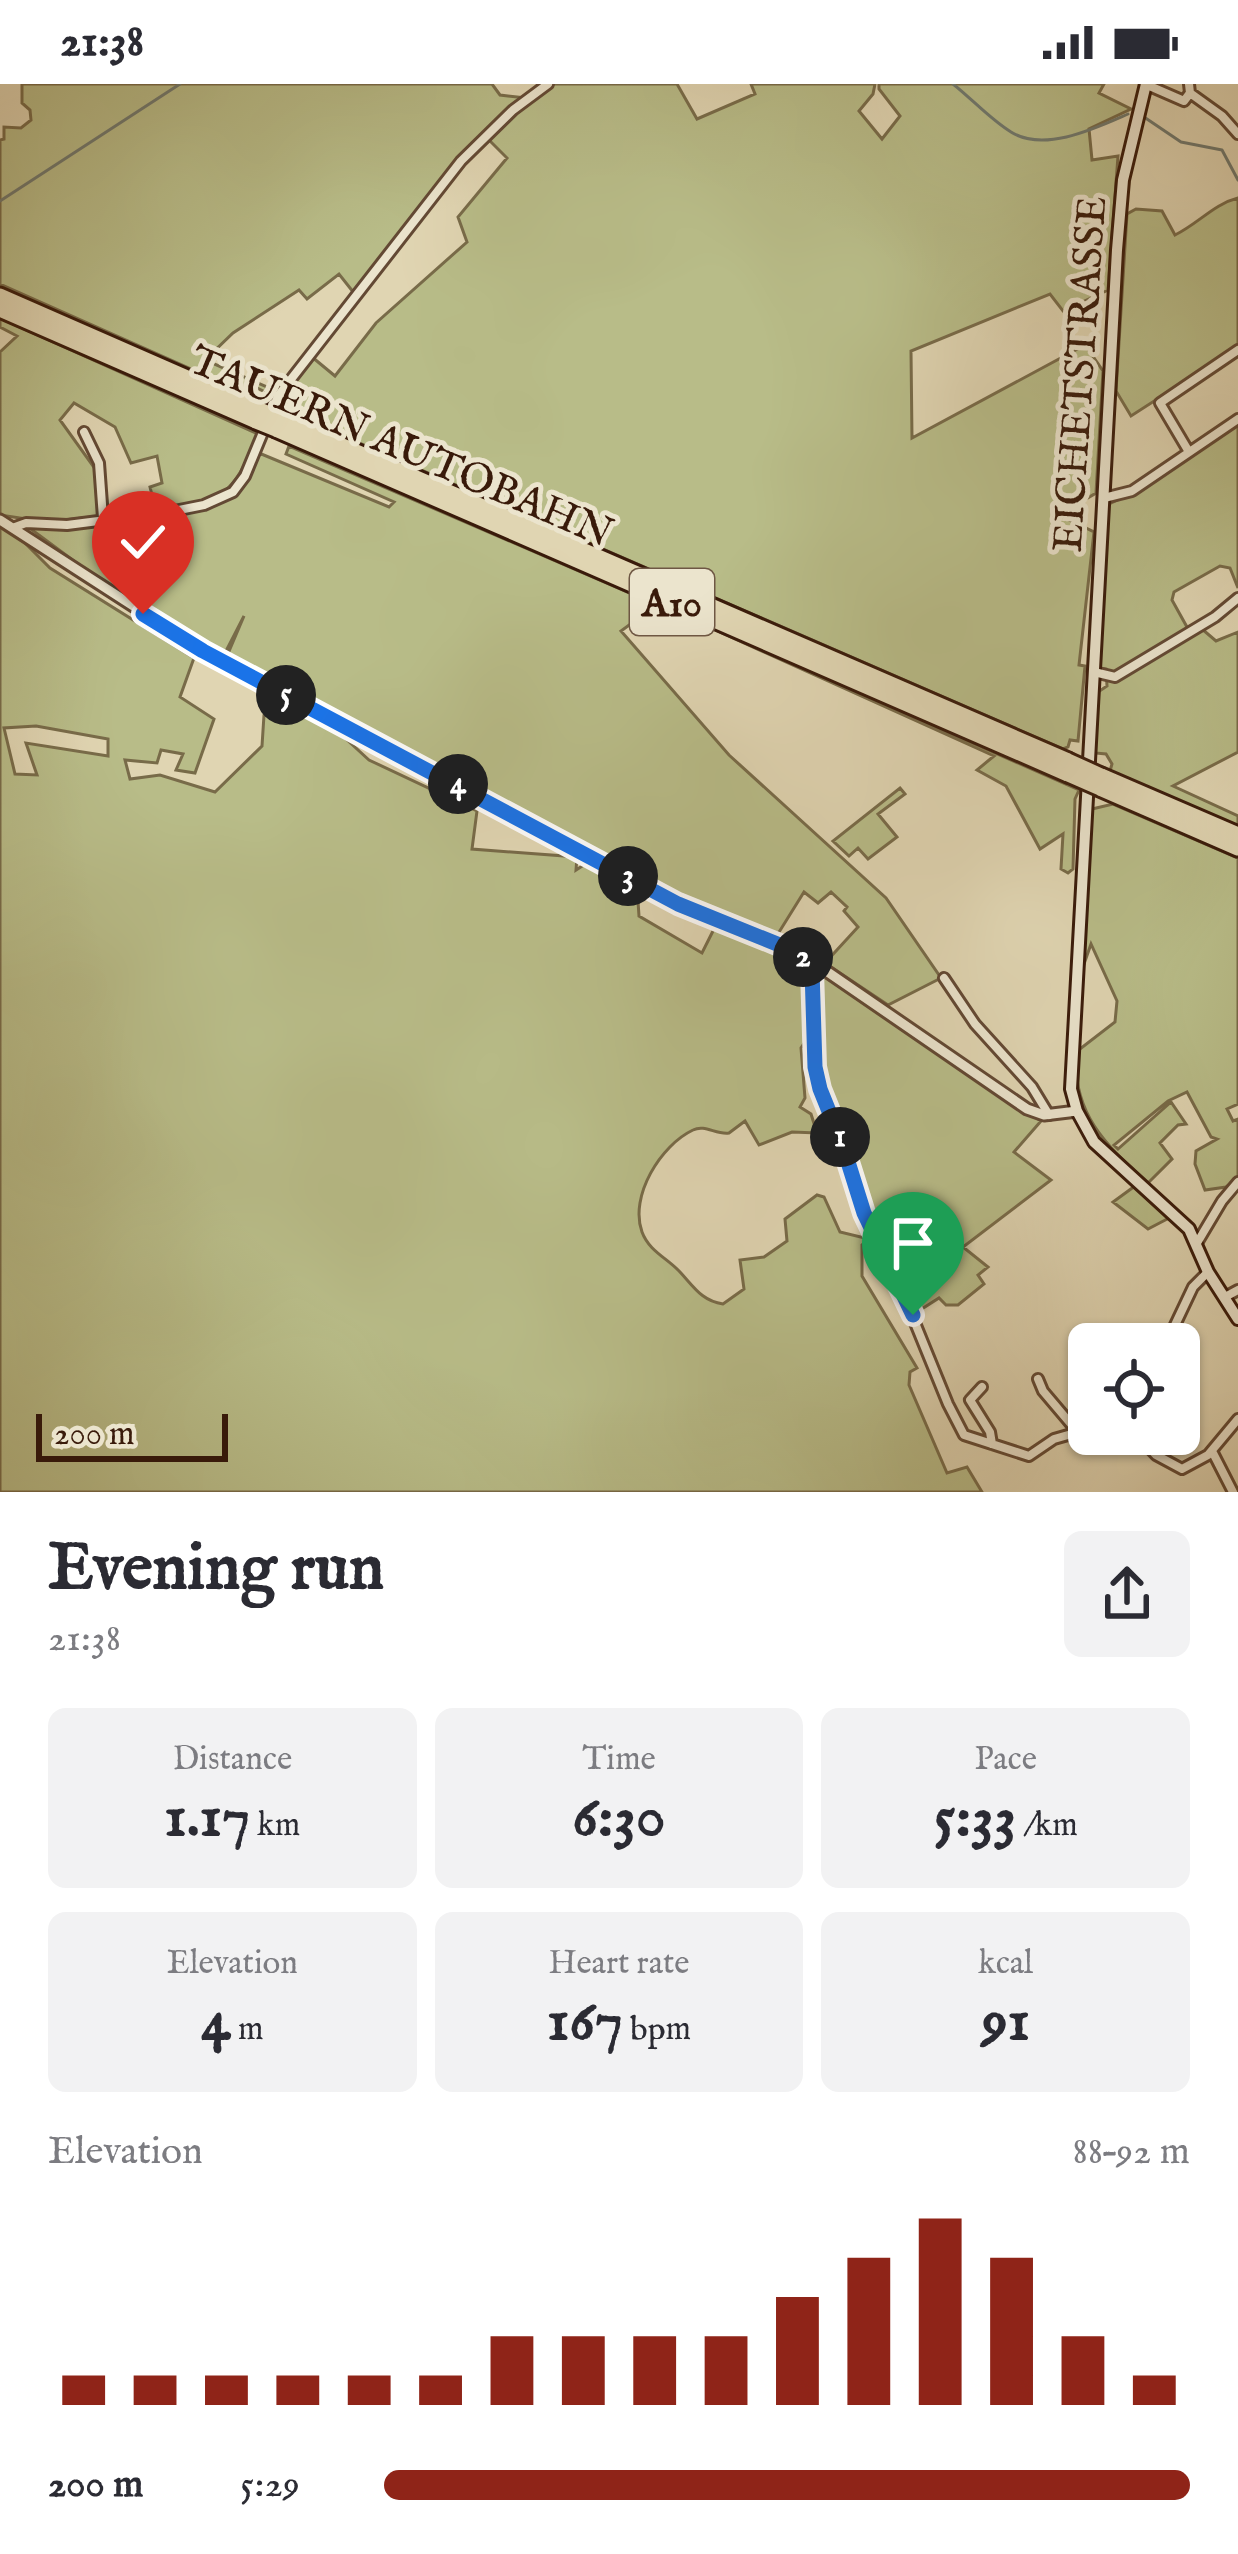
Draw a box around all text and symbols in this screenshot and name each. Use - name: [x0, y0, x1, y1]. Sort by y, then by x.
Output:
- text: 21:38: [60, 14, 144, 71]
- street label: EICHETSTRASSE: [1043, 194, 1120, 554]
- street label: TAUERN AUTOBAHN: [181, 335, 620, 561]
- pin: [92, 491, 194, 614]
- icon: check: [110, 509, 176, 575]
- road number: A10: [630, 569, 714, 635]
- pin: 5: [256, 665, 316, 725]
- text: 5: [280, 674, 292, 716]
- pin: 4: [428, 754, 488, 814]
- text: 4: [450, 763, 466, 805]
- pin: 3: [598, 846, 658, 906]
- text: 3: [622, 855, 634, 897]
- pin: 2: [773, 927, 833, 987]
- text: 2: [795, 936, 811, 978]
- pin: 1: [810, 1107, 870, 1167]
- text: 1: [834, 1116, 846, 1158]
- pin: [862, 1192, 964, 1315]
- icon: arrive: [880, 1210, 946, 1276]
- map controls: [1068, 1323, 1200, 1455]
- button: locate: [1068, 1323, 1200, 1455]
- scale bar: [36, 1408, 228, 1461]
- text: 200 m: [54, 1414, 135, 1456]
- text: Evening run: [48, 1528, 384, 1612]
- button: share: [1064, 1531, 1190, 1657]
- text: 21:38: [48, 1615, 121, 1664]
- text: Distance: [173, 1739, 292, 1781]
- text: Time: [582, 1739, 656, 1781]
- text: Pace: [974, 1739, 1037, 1781]
- text: 1.17: [164, 1781, 250, 1857]
- text: 6:30: [572, 1781, 666, 1857]
- text: 5:33: [934, 1781, 1016, 1857]
- text: km: [250, 1805, 300, 1847]
- text: /km: [1016, 1805, 1078, 1847]
- text: Elevation: [167, 1943, 298, 1985]
- text: Heart rate: [549, 1943, 689, 1985]
- text: kcal: [978, 1943, 1033, 1985]
- text: 4: [201, 1985, 231, 2061]
- text: 167: [547, 1985, 623, 2061]
- text: 91: [981, 1985, 1030, 2061]
- text: m: [231, 2009, 263, 2051]
- text: bpm: [623, 2009, 691, 2051]
- text: Elevation: [48, 2128, 203, 2177]
- text: 88–92 m: [1072, 2128, 1190, 2177]
- text: 200 m: [48, 2461, 143, 2510]
- text: 5:29: [240, 2461, 300, 2510]

